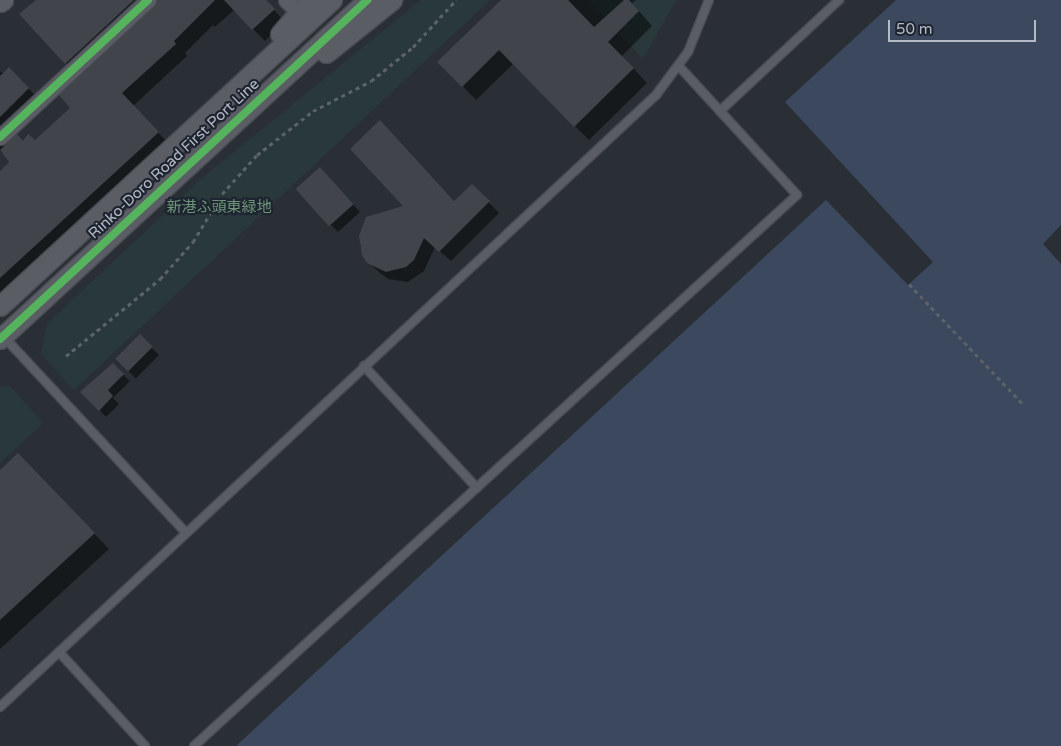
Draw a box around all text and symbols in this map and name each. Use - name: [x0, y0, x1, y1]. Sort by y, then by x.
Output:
- scale bar: [891, 10, 1038, 42]
- text: 50 m: [896, 20, 933, 38]
- street label: Rinko-Doro Road First Port Line: [85, 75, 263, 243]
- park label: 新港ふ頭東緑地: [167, 199, 271, 217]

